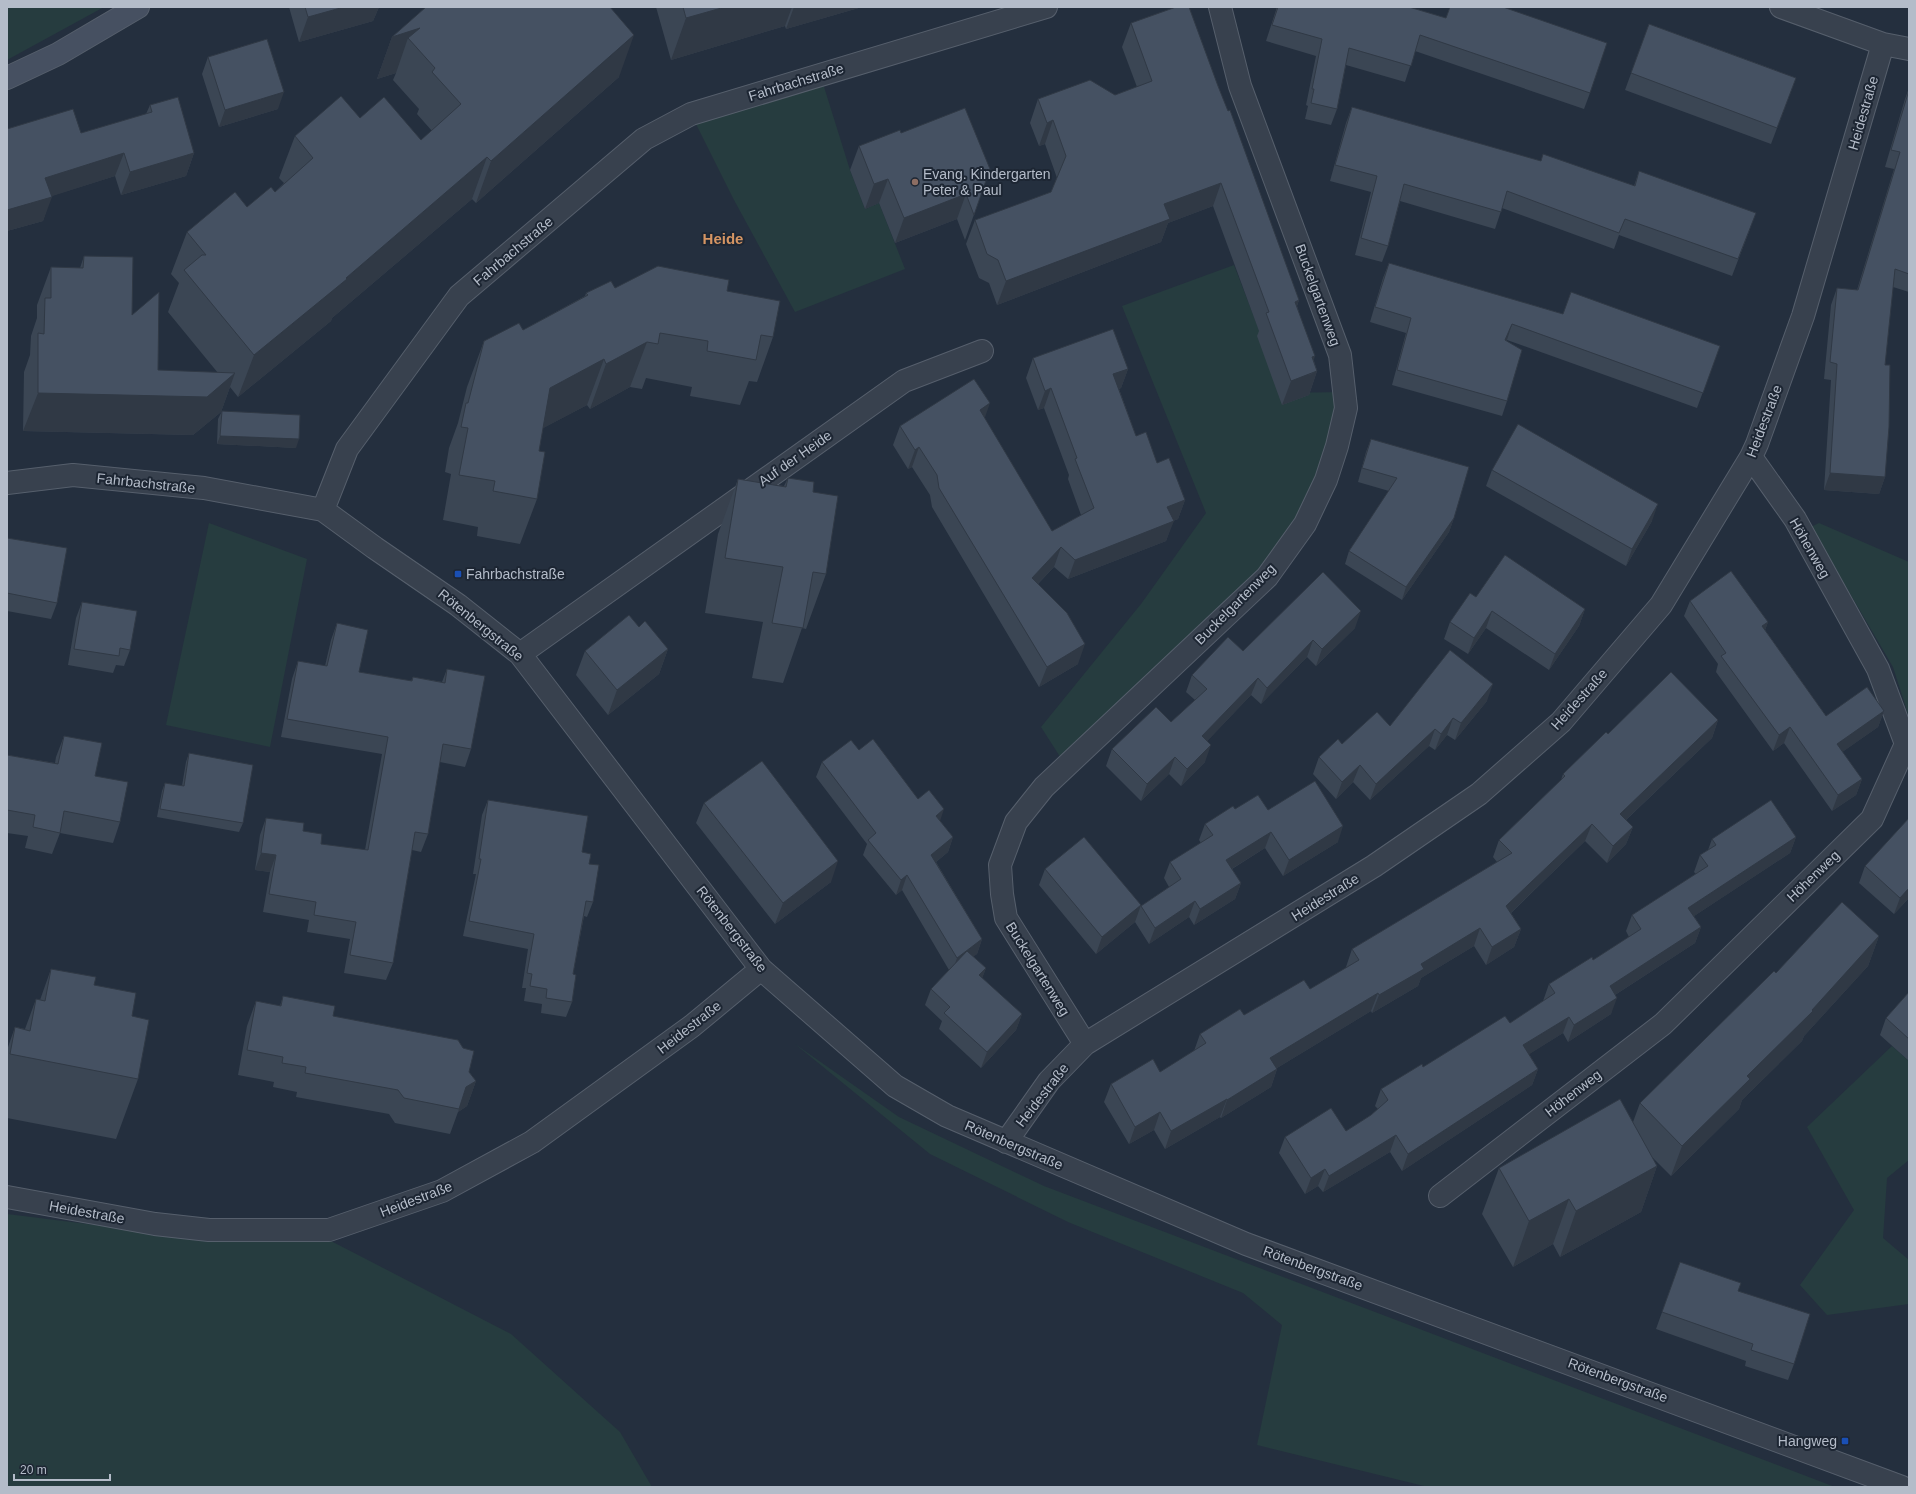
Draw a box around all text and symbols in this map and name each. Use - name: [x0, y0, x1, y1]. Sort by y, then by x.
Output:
- street label: Fahrbachstraße: [746, 60, 846, 104]
- street label: Heidestraße: [1845, 74, 1881, 152]
- place label: Evang. Kindergarten Peter & Paul: [923, 166, 1051, 198]
- marker: Evang. Kindergarten Peter & Paul: [910, 177, 920, 187]
- street label: Fahrbachstraße: [470, 213, 556, 289]
- district label: Heide: [703, 230, 743, 247]
- street label: Buckelgartenweg: [1292, 242, 1344, 348]
- street label: Heidestraße: [1743, 382, 1785, 459]
- street label: Auf der Heide: [755, 427, 835, 489]
- street label: Fahrbachstraße: [96, 470, 196, 496]
- street label: Höhenweg: [1786, 515, 1834, 581]
- street label: Buckelgartenweg: [1191, 560, 1279, 648]
- place label: Fahrbachstraße: [466, 566, 565, 582]
- marker: Fahrbachstraße: [453, 569, 463, 579]
- street label: Rötenbergstraße: [435, 586, 527, 664]
- street label: Heidestraße: [1548, 665, 1611, 733]
- street label: Höhenweg: [1783, 847, 1843, 905]
- street label: Heidestraße: [1288, 870, 1362, 924]
- street label: Rötenbergstraße: [693, 883, 771, 975]
- street label: Buckelgartenweg: [1003, 919, 1073, 1019]
- street label: Heidestraße: [654, 997, 724, 1057]
- street label: Heidestraße: [1012, 1060, 1072, 1130]
- street label: Höhenweg: [1542, 1066, 1604, 1120]
- street label: Rötenbergstraße: [963, 1117, 1066, 1173]
- street label: Heidestraße: [378, 1178, 455, 1220]
- street label: Heidestraße: [48, 1197, 126, 1227]
- street label: Rötenbergstraße: [1261, 1243, 1365, 1294]
- street label: Rötenbergstraße: [1566, 1355, 1670, 1406]
- place label: Hangweg: [1778, 1433, 1837, 1449]
- marker: Hangweg: [1840, 1436, 1850, 1446]
- scale bar: [14, 1456, 110, 1482]
- text: 20 m: [20, 1463, 47, 1477]

